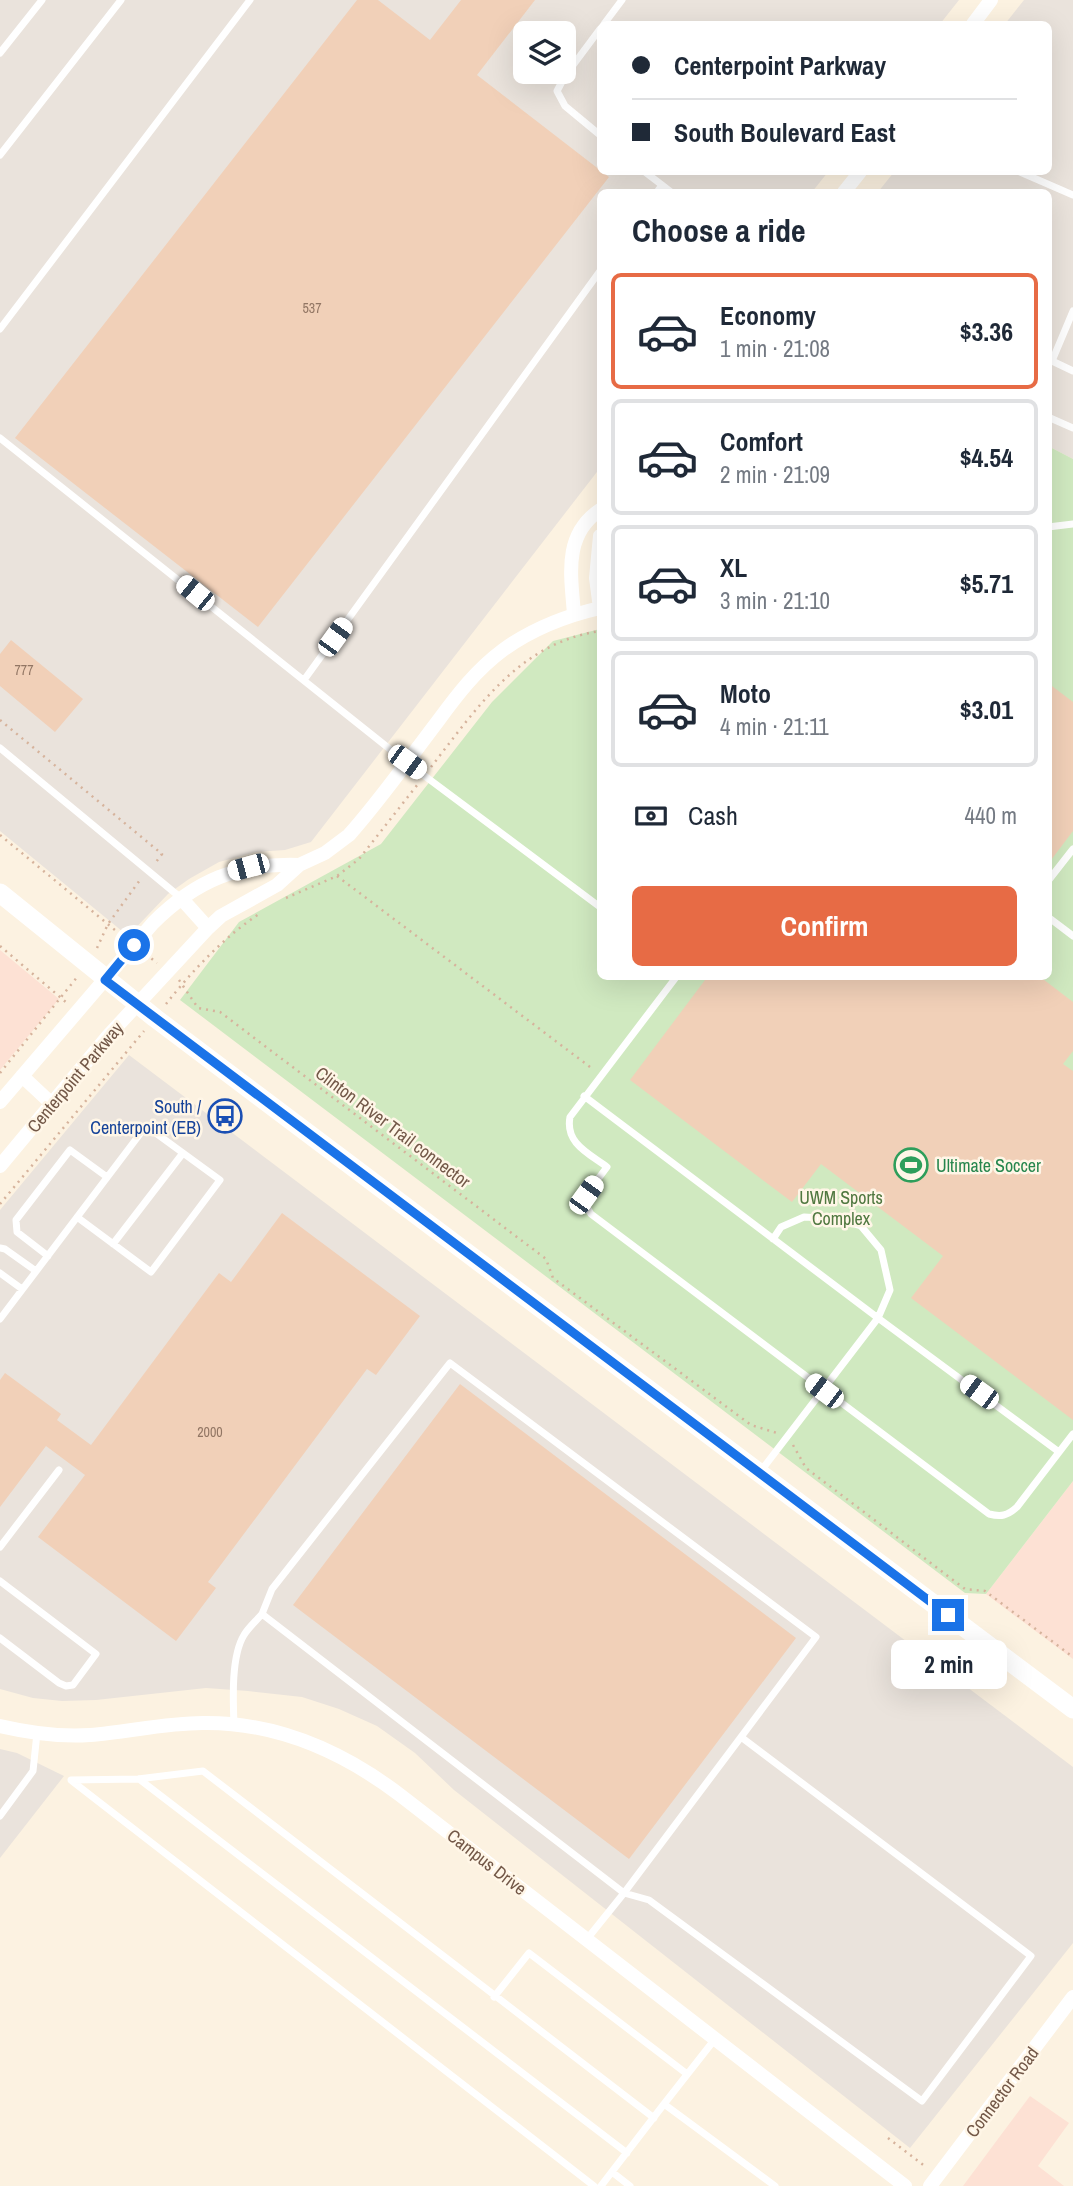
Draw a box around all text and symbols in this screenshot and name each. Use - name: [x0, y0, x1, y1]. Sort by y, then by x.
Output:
- map controls: [513, 21, 576, 84]
- button: layers: [513, 21, 576, 84]
- text: Centerpoint Parkway: [674, 48, 886, 83]
- text: South Boulevard East: [674, 115, 896, 150]
- text: Choose a ride: [632, 209, 806, 252]
- text: Economy: [720, 298, 816, 333]
- house number: 537: [302, 299, 322, 317]
- icon: car: [636, 300, 699, 363]
- text: $3.36: [960, 314, 1013, 349]
- text: 1 min · 21:08: [720, 333, 830, 364]
- text: Comfort: [720, 424, 803, 459]
- icon: car: [636, 426, 699, 489]
- text: $4.54: [960, 440, 1013, 475]
- text: 2 min · 21:09: [720, 459, 830, 490]
- text: XL: [720, 550, 747, 585]
- icon: car: [636, 552, 699, 615]
- text: $5.71: [960, 566, 1013, 601]
- car: [173, 572, 218, 614]
- text: 3 min · 21:10: [720, 585, 830, 616]
- car: [315, 614, 356, 660]
- house number: 777: [14, 661, 34, 679]
- text: Moto: [720, 676, 771, 711]
- icon: car: [636, 678, 699, 741]
- text: $3.01: [960, 692, 1013, 727]
- text: 4 min · 21:11: [720, 711, 829, 742]
- car: [384, 741, 431, 783]
- icon: cash: [632, 797, 670, 835]
- text: Cash: [688, 798, 738, 833]
- text: 440 m: [965, 800, 1017, 831]
- car: [225, 851, 272, 883]
- button: Confirm: [632, 886, 1017, 966]
- route start: [118, 929, 150, 961]
- street label: Centerpoint Parkway: [21, 1016, 129, 1138]
- street label: Clinton River Trail connector: [310, 1060, 476, 1194]
- place label: South / Centerpoint (EB): [90, 1094, 202, 1140]
- bus stop icon: South / Centerpoint (EB): [206, 1097, 244, 1135]
- sports icon: Ultimate Soccer: [892, 1146, 930, 1184]
- place label: Ultimate Soccer: [936, 1153, 1041, 1178]
- car: [566, 1172, 607, 1218]
- park label: UWM Sports Complex: [799, 1185, 883, 1231]
- car: [801, 1370, 848, 1412]
- car: [956, 1371, 1003, 1413]
- house number: 2000: [197, 1423, 223, 1441]
- route end: [932, 1599, 964, 1631]
- callout: 2 min: [890, 1640, 1006, 1688]
- text: 2 min: [924, 1649, 974, 1680]
- street label: Campus Drive: [442, 1823, 532, 1901]
- street label: Connector Road: [960, 2042, 1044, 2142]

